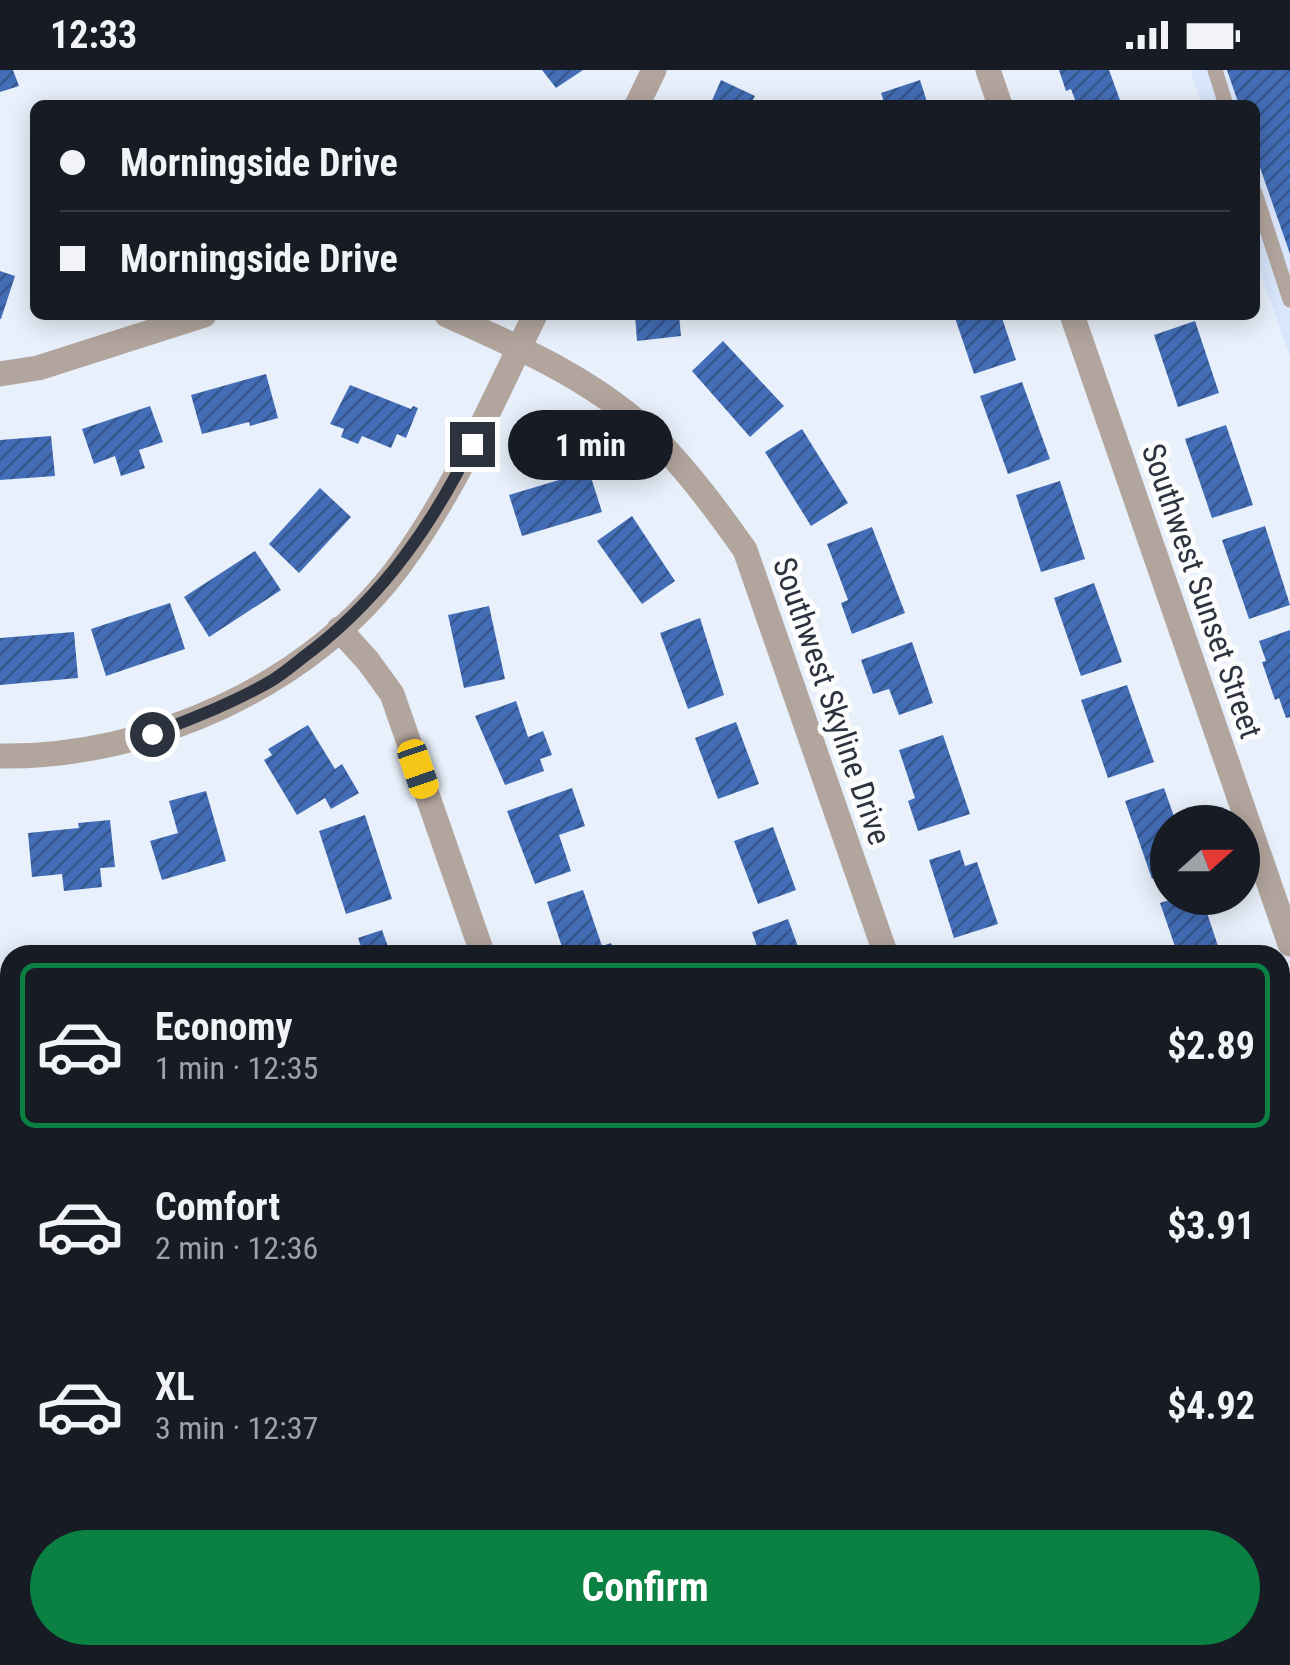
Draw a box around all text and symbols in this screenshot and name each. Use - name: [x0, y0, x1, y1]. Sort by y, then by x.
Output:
- text: 12:33: [50, 13, 137, 57]
- text: Morningside Drive: [120, 141, 398, 185]
- text: Morningside Drive: [120, 237, 398, 281]
- callout: 1 min: [507, 409, 672, 479]
- route end: [450, 422, 495, 467]
- text: 1 min: [555, 426, 626, 464]
- street label: Southwest Sunset Street: [1134, 439, 1270, 743]
- street label: Southwest Skyline Drive: [765, 553, 899, 849]
- route start: [130, 712, 175, 757]
- car: [394, 736, 442, 802]
- north arrow: [1150, 805, 1260, 915]
- map controls: [1150, 805, 1260, 915]
- icon: car: [35, 1001, 125, 1091]
- text: Economy: [155, 1005, 292, 1049]
- text: $2.89: [1167, 1024, 1255, 1068]
- text: 1 min · 12:35: [155, 1049, 318, 1087]
- icon: car: [35, 1181, 125, 1271]
- text: Comfort: [155, 1185, 280, 1229]
- text: $3.91: [1167, 1204, 1255, 1248]
- text: 2 min · 12:36: [155, 1229, 318, 1267]
- icon: car: [35, 1361, 125, 1451]
- text: XL: [155, 1365, 194, 1409]
- text: $4.92: [1167, 1384, 1255, 1428]
- text: 3 min · 12:37: [155, 1409, 318, 1447]
- button: Confirm: [30, 1530, 1260, 1645]

